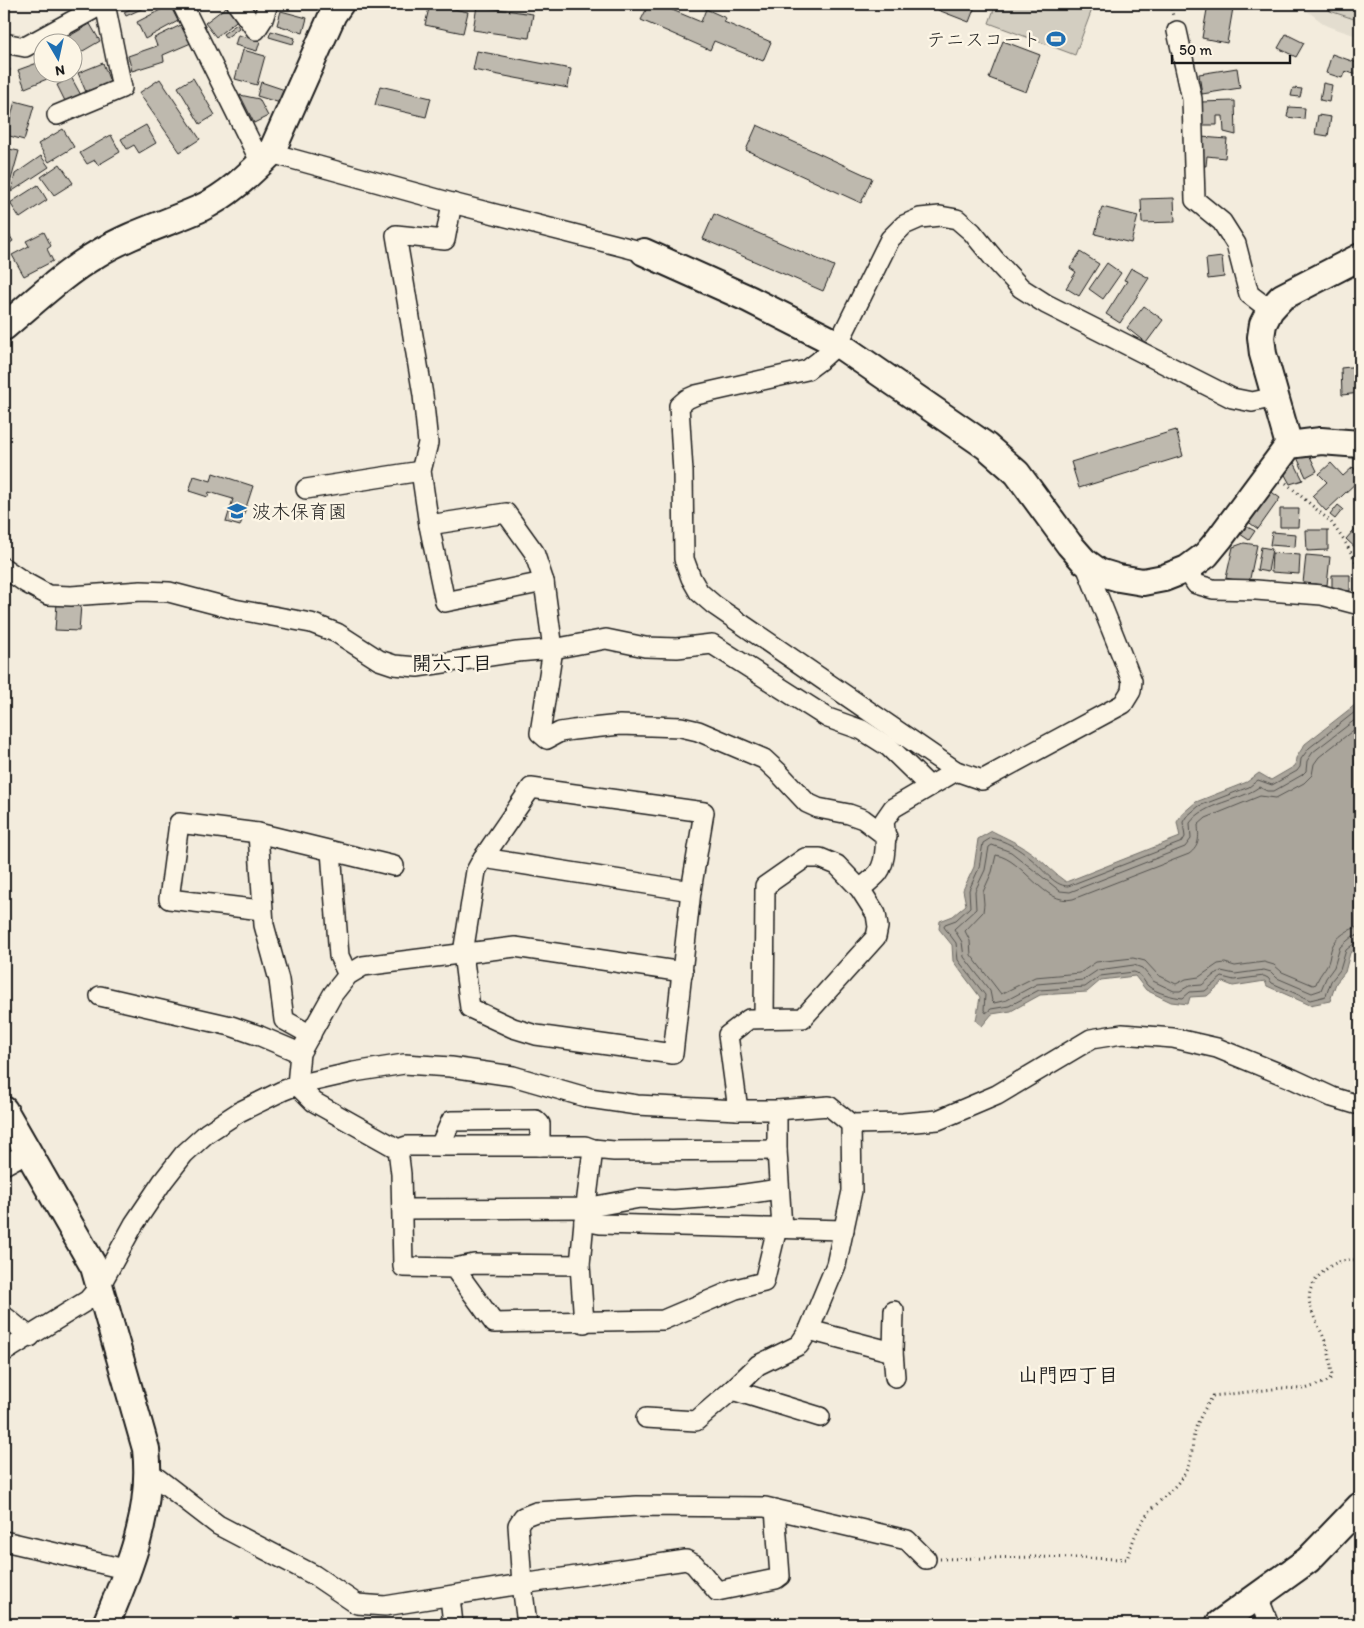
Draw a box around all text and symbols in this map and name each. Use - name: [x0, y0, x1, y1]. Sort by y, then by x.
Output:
- place label: テニスコート: [927, 28, 1041, 51]
- sports icon: テニスコート: [1045, 28, 1067, 50]
- north arrow: [32, 32, 82, 82]
- scale bar: [1172, 32, 1289, 64]
- text: 50 m: [1179, 41, 1212, 59]
- text: N: [54, 61, 66, 79]
- school or university icon: 波木保育園: [226, 500, 248, 522]
- place label: 波木保育園: [252, 500, 347, 523]
- district label: 開六丁目: [412, 651, 492, 675]
- district label: 山門四丁目: [1018, 1363, 1118, 1387]

